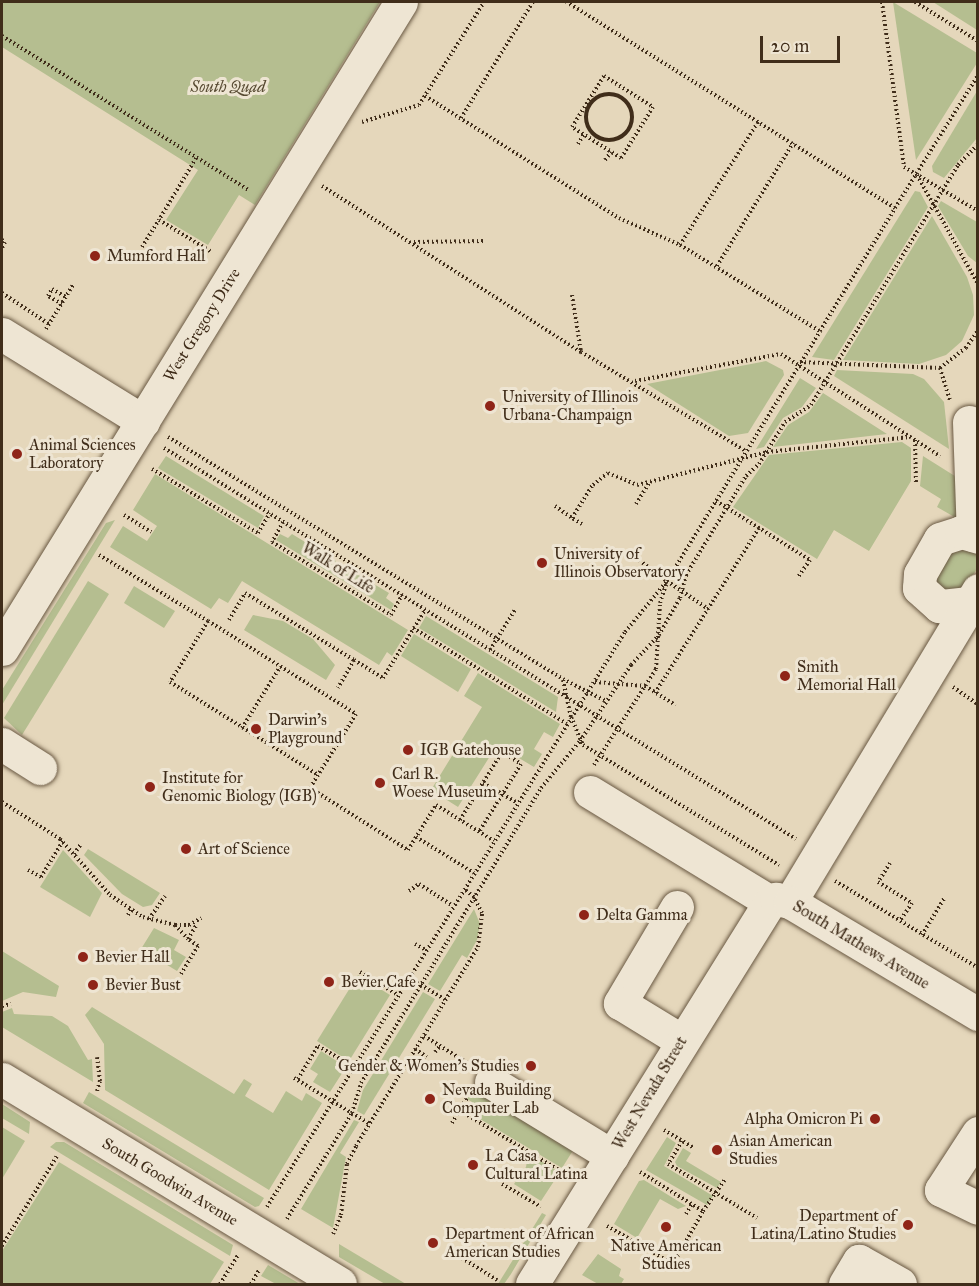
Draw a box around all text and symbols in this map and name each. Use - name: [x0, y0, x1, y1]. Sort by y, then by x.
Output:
- scale bar: [763, 24, 842, 62]
- text: 20 m: [771, 35, 809, 57]
- park label: South Quad: [191, 77, 265, 97]
- place label: Mumford Hall: [107, 246, 205, 266]
- marker: Mumford Hall: [88, 249, 102, 263]
- street label: West Gregory Drive: [159, 265, 245, 385]
- place label: University of Illinois Urbana-Champaign: [502, 387, 638, 425]
- marker: University of Illinois Urbana-Champaign: [483, 399, 497, 413]
- place label: Animal Sciences Laboratory: [29, 435, 136, 473]
- marker: Animal Sciences Laboratory: [10, 447, 24, 461]
- street label: Walk of Life: [298, 538, 378, 598]
- place label: University of Illinois Observatory: [554, 544, 685, 582]
- marker: University of Illinois Observatory: [535, 556, 549, 570]
- place label: Smith Memorial Hall: [797, 657, 896, 695]
- marker: Smith Memorial Hall: [778, 669, 792, 683]
- place label: Darwin's Playground: [268, 710, 342, 748]
- marker: Darwin's Playground: [249, 722, 263, 736]
- place label: IGB Gatehouse: [420, 740, 521, 760]
- marker: IGB Gatehouse: [401, 743, 415, 757]
- place label: Carl R. Woese Museum: [392, 764, 497, 802]
- place label: Institute for Genomic Biology (IGB): [162, 768, 317, 806]
- marker: Carl R. Woese Museum: [373, 776, 387, 790]
- marker: Institute for Genomic Biology (IGB): [143, 780, 157, 794]
- place label: Art of Science: [198, 839, 290, 859]
- marker: Art of Science: [179, 842, 193, 856]
- street label: South Mathews Avenue: [789, 897, 933, 993]
- place label: Delta Gamma: [596, 905, 688, 925]
- marker: Delta Gamma: [577, 908, 591, 922]
- place label: Bevier Hall: [95, 947, 170, 967]
- marker: Bevier Hall: [76, 950, 90, 964]
- place label: Bevier Cafe: [341, 972, 416, 992]
- place label: Bevier Bust: [105, 975, 181, 995]
- marker: Bevier Cafe: [322, 975, 336, 989]
- marker: Bevier Bust: [86, 978, 100, 992]
- street label: West Nevada Street: [609, 1033, 691, 1153]
- place label: Gender & Women's Studies: [338, 1056, 519, 1076]
- marker: Gender & Women's Studies: [524, 1059, 538, 1073]
- place label: Nevada Building Computer Lab: [442, 1080, 551, 1118]
- marker: Nevada Building Computer Lab: [423, 1092, 437, 1106]
- place label: Alpha Omicron Pi: [744, 1109, 863, 1129]
- marker: Alpha Omicron Pi: [868, 1112, 882, 1126]
- place label: Asian American Studies: [729, 1131, 832, 1169]
- street label: South Goodwin Avenue: [99, 1134, 241, 1230]
- marker: Asian American Studies: [710, 1143, 724, 1157]
- place label: La Casa Cultural Latina: [485, 1146, 587, 1184]
- marker: La Casa Cultural Latina: [466, 1158, 480, 1172]
- place label: Department of Latina/Latino Studies: [750, 1206, 896, 1244]
- marker: Department of Latina/Latino Studies: [901, 1218, 915, 1232]
- marker: Native American Studies: [659, 1220, 673, 1234]
- place label: Department of African American Studies: [445, 1224, 594, 1262]
- marker: Department of African American Studies: [426, 1236, 440, 1250]
- place label: Native American Studies: [611, 1236, 721, 1274]

